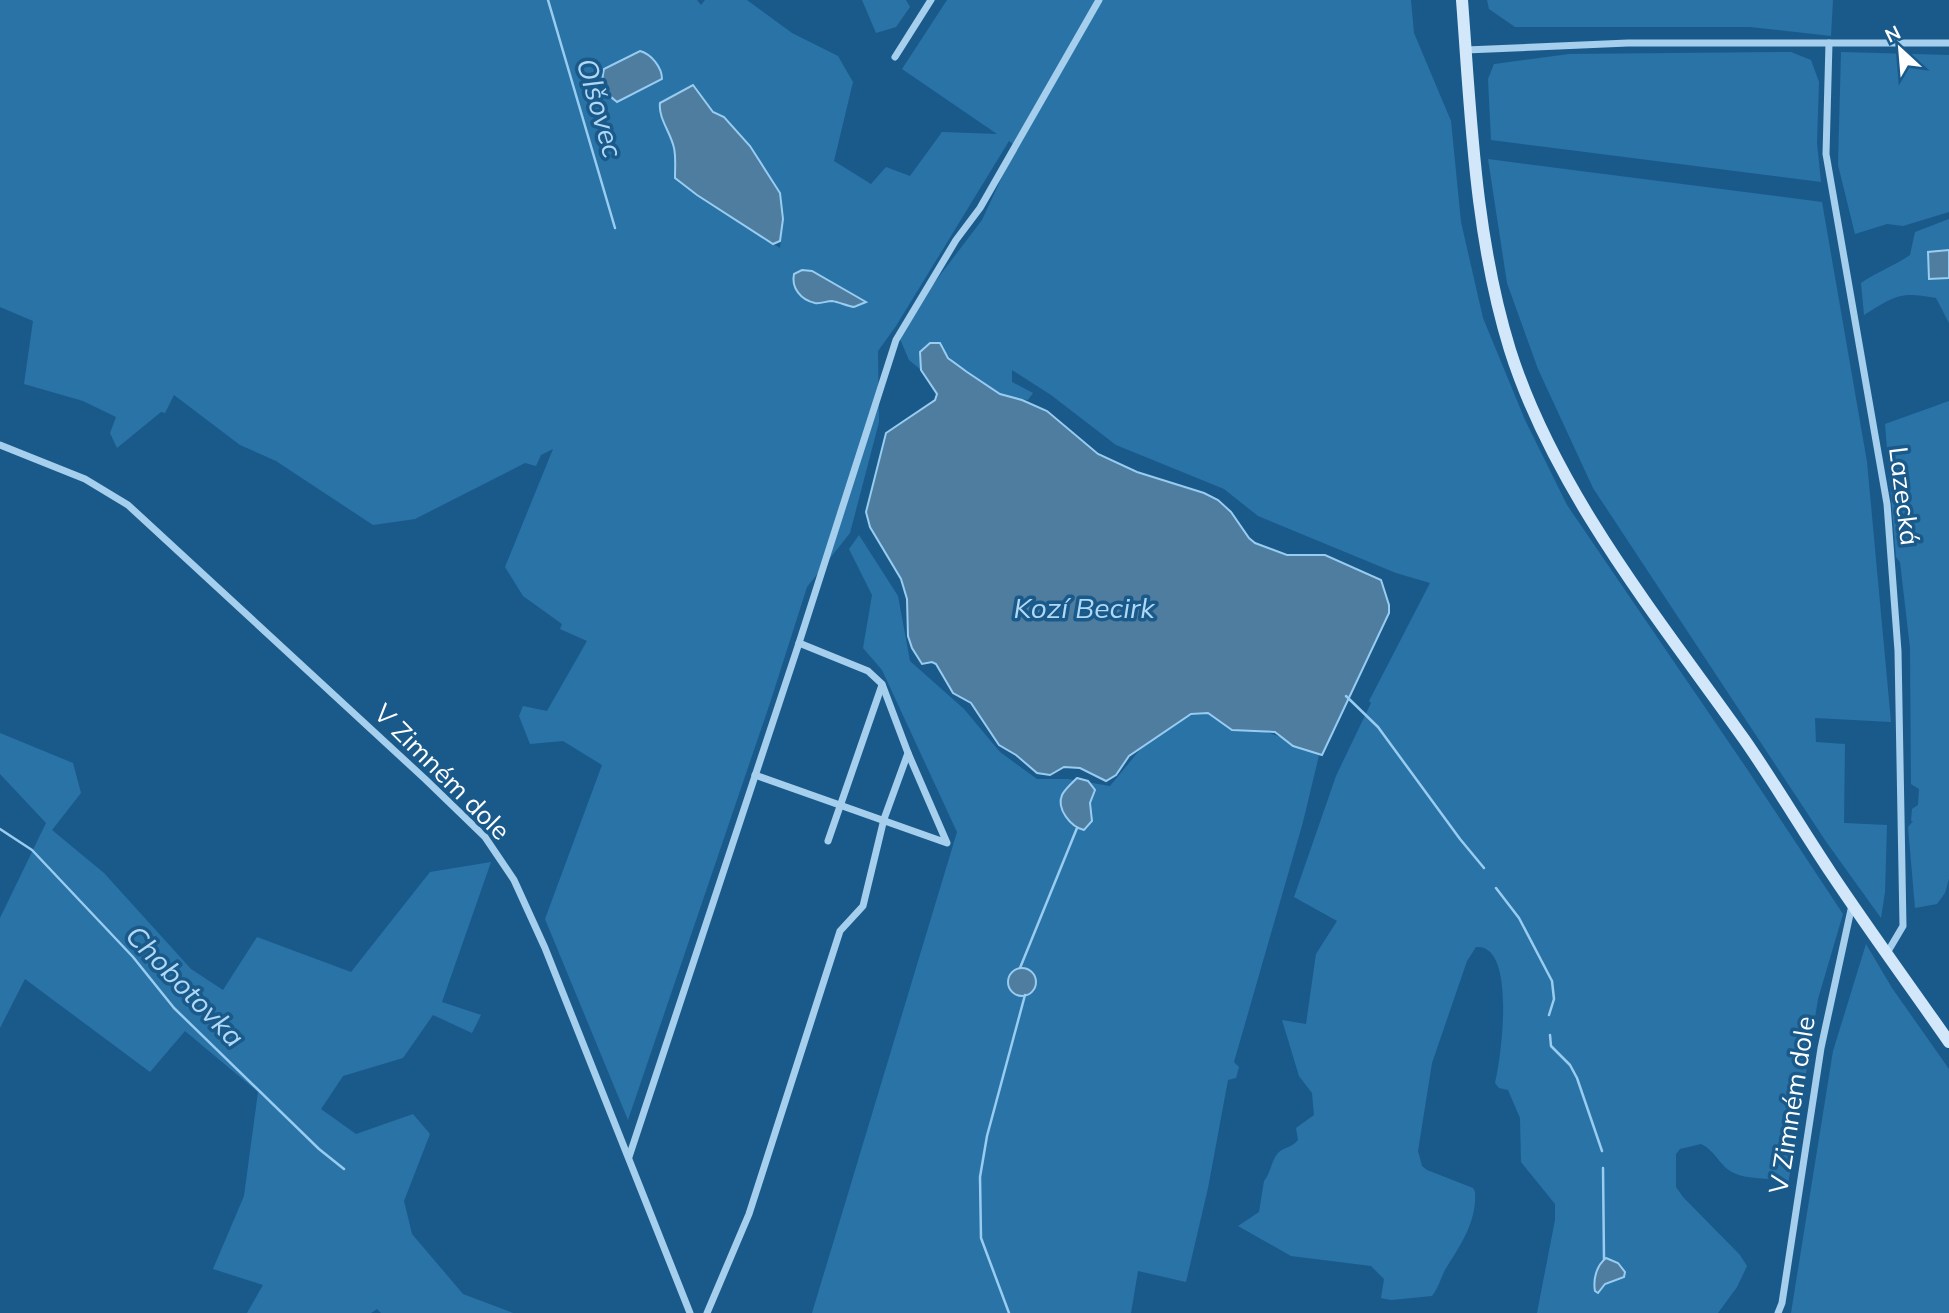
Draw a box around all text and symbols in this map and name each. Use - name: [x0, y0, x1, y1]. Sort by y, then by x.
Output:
- north arrow: [1865, 14, 1935, 84]
- text: N: [1881, 20, 1904, 48]
- water label: Olšovec: [570, 54, 631, 162]
- street label: Lazecká: [1882, 445, 1927, 547]
- water label: Kozí Becirk: [1013, 590, 1156, 625]
- street label: V Zimném dole: [367, 697, 517, 847]
- water label: Chobotovka: [119, 918, 252, 1054]
- street label: V Zimném dole: [1761, 1014, 1822, 1196]

